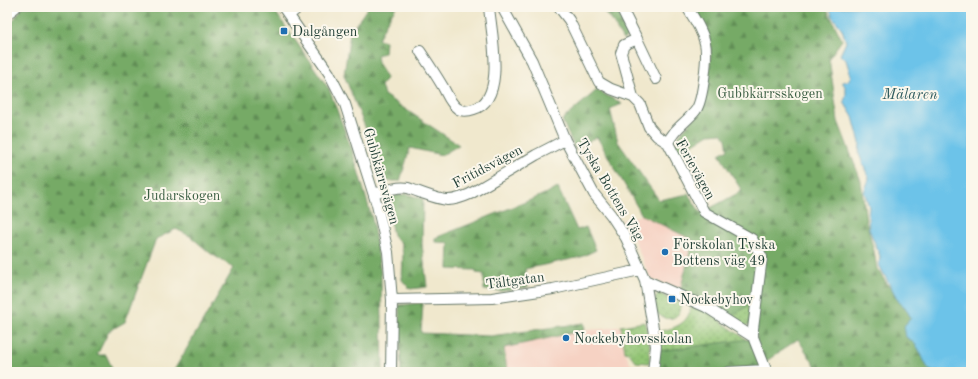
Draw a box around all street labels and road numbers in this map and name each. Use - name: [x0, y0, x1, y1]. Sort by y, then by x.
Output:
- street label: Gubbkärrsvägen: [361, 127, 402, 226]
- street label: Tyska Bottens Väg: [574, 136, 646, 243]
- street label: Ferievägen: [673, 137, 718, 202]
- street label: Fritidsvägen: [450, 142, 525, 191]
- street label: Tältgatan: [485, 270, 546, 292]

